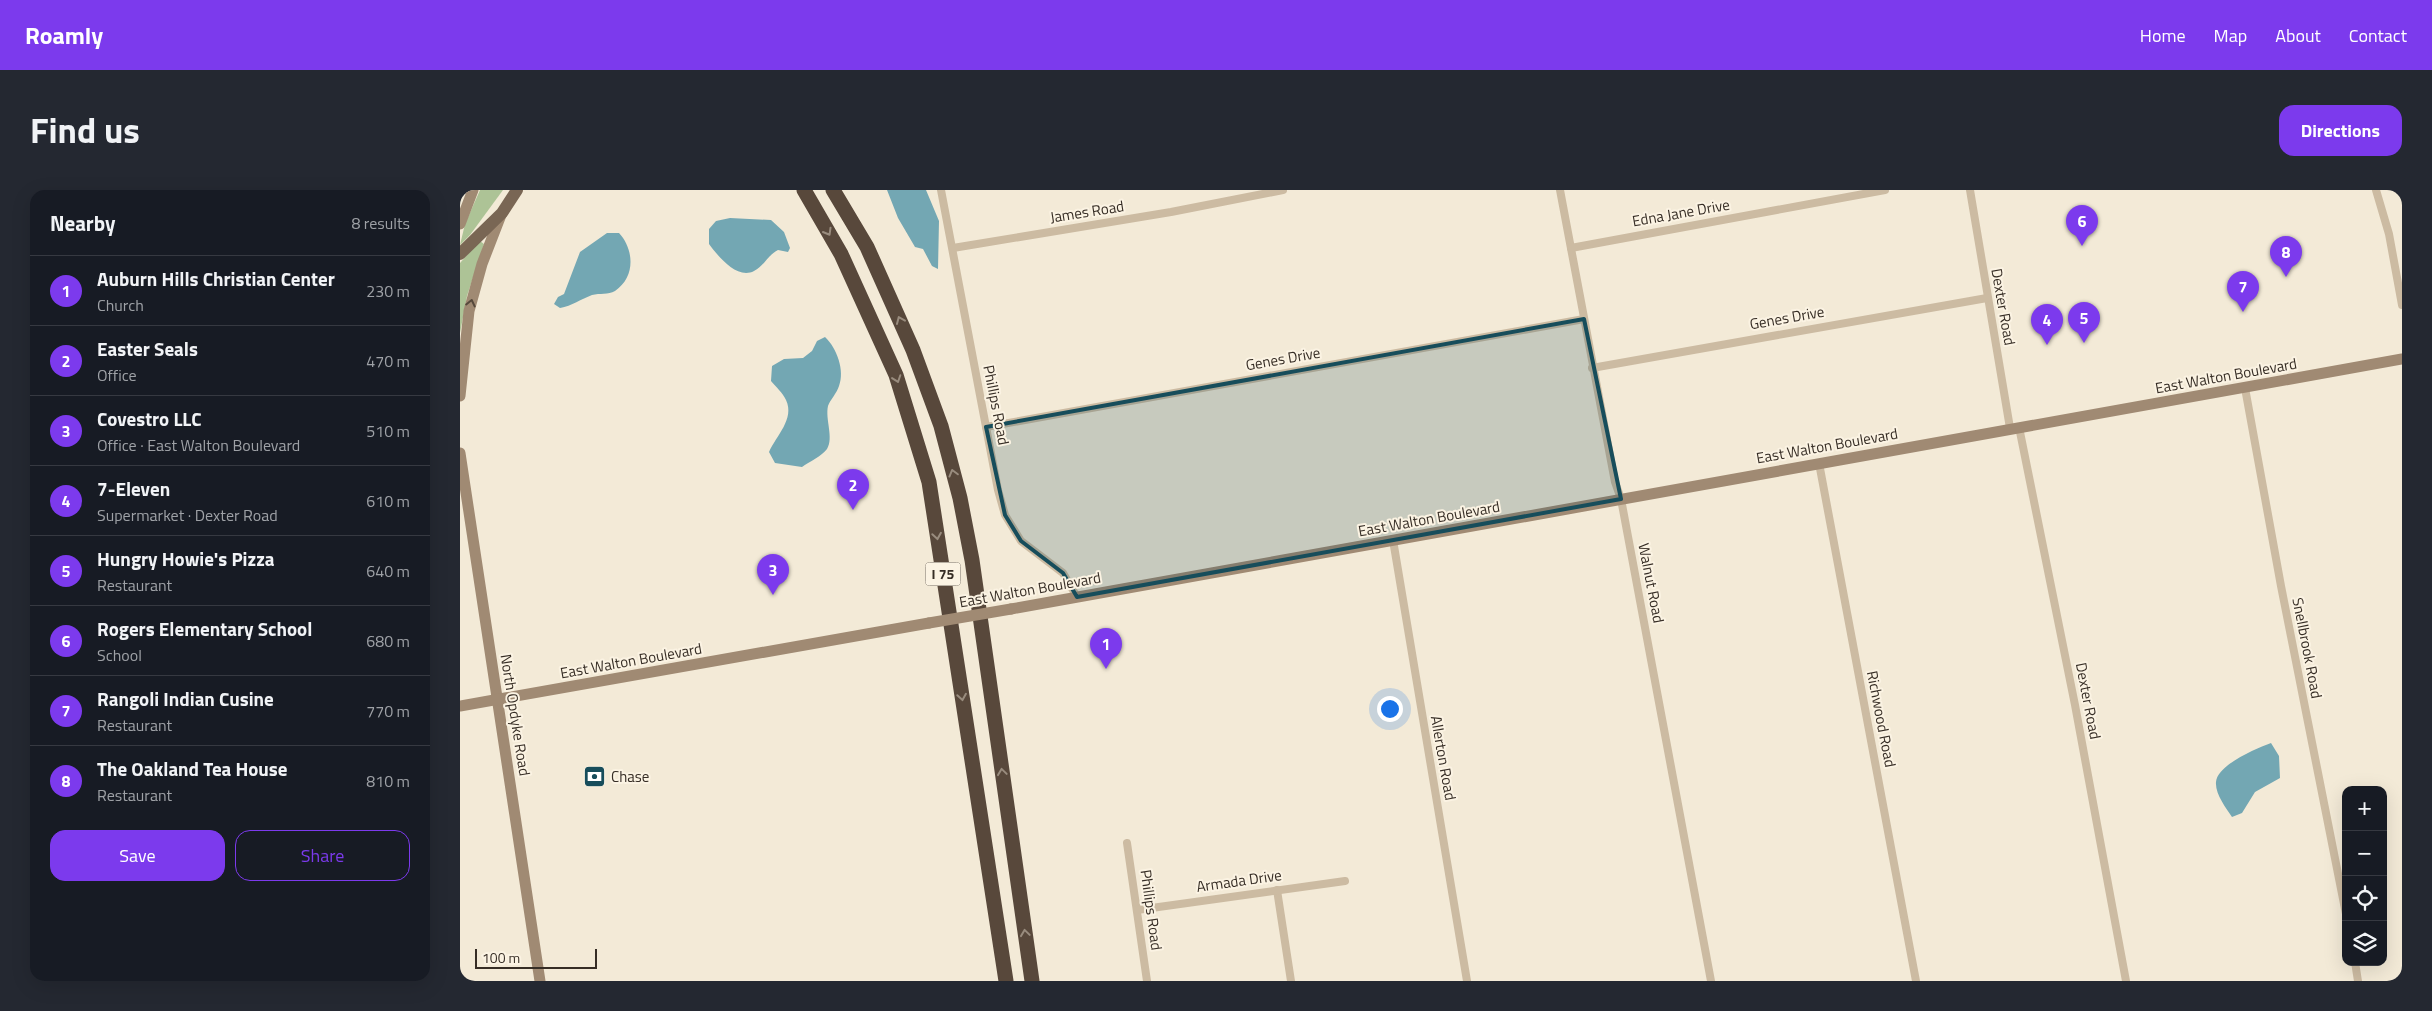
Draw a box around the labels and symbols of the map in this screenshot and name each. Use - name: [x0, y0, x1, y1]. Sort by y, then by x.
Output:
- street label: Edna Jane Drive: [1630, 193, 1731, 232]
- street label: James Road: [1048, 194, 1126, 229]
- pin: 6: [2066, 205, 2098, 246]
- one-way arrow: [822, 227, 832, 236]
- pin: 8: [2270, 236, 2302, 277]
- street label: Dexter Road: [1985, 267, 2022, 347]
- pin: 7: [2227, 271, 2259, 312]
- one-way arrow: [465, 298, 476, 307]
- street label: Genes Drive: [1748, 300, 1826, 335]
- pin: 5: [2068, 302, 2100, 343]
- pin: 4: [2031, 304, 2063, 345]
- one-way arrow: [896, 316, 907, 325]
- street label: Genes Drive: [1244, 341, 1322, 376]
- street label: East Walton Boulevard: [2153, 352, 2299, 399]
- street label: Phillips Road: [977, 363, 1016, 447]
- one-way arrow: [892, 374, 902, 383]
- street label: East Walton Boulevard: [1754, 422, 1900, 469]
- pin: 2: [837, 469, 869, 510]
- one-way arrow: [949, 470, 959, 478]
- street label: East Walton Boulevard: [1356, 495, 1502, 542]
- one-way arrow: [932, 532, 942, 540]
- street label: Walnut Road: [1632, 541, 1671, 625]
- pin: 3: [757, 554, 789, 595]
- road number: I 75: [926, 562, 960, 586]
- street label: East Walton Boulevard: [957, 566, 1103, 613]
- street label: Snellbrook Road: [2286, 595, 2329, 700]
- pin: 1: [1090, 628, 1122, 669]
- street label: East Walton Boulevard: [558, 637, 704, 684]
- street label: North Opdyke Road: [495, 652, 536, 778]
- street label: Dexter Road: [2070, 661, 2107, 741]
- street label: Richwood Road: [1861, 669, 1902, 769]
- one-way arrow: [956, 693, 967, 701]
- your location: [1377, 696, 1403, 722]
- street label: Allerton Road: [1425, 714, 1462, 802]
- bank icon: Chase: [583, 765, 607, 789]
- place label: Chase: [611, 765, 649, 788]
- one-way arrow: [997, 768, 1007, 776]
- street label: Armada Drive: [1195, 863, 1283, 898]
- street label: Phillips Road: [1134, 868, 1169, 952]
- one-way arrow: [1020, 928, 1030, 937]
- scale bar: [475, 946, 598, 969]

